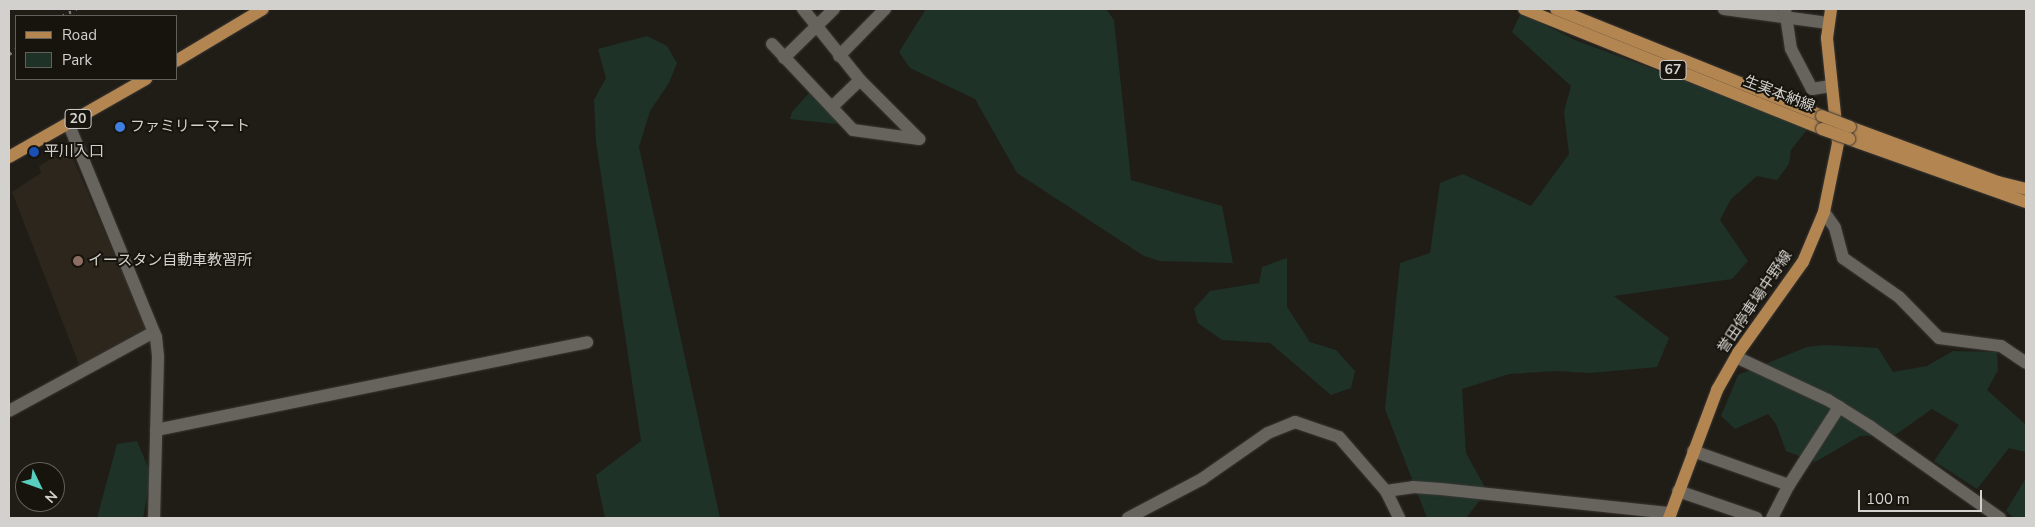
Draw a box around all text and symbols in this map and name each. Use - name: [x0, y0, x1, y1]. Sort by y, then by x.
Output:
- legend: [15, 15, 178, 80]
- text: Road: [62, 25, 97, 45]
- text: Park: [62, 50, 92, 70]
- road number: 67: [1659, 58, 1687, 82]
- street label: 生実本納線: [1741, 72, 1817, 116]
- road number: 20: [64, 108, 92, 130]
- place label: ファミリーマート: [130, 118, 250, 136]
- marker: ファミリーマート: [114, 121, 126, 133]
- place label: 平川入口: [44, 143, 104, 161]
- marker: 平川入口: [28, 146, 40, 158]
- street label: 誉田停車場中野線: [1714, 247, 1796, 357]
- place label: イースタン自動車教習所: [88, 252, 253, 270]
- marker: イースタン自動車教習所: [72, 255, 84, 267]
- north arrow: [15, 462, 65, 512]
- scale bar: [1860, 480, 1984, 512]
- text: N: [40, 486, 61, 507]
- text: 100 m: [1866, 489, 1910, 509]

